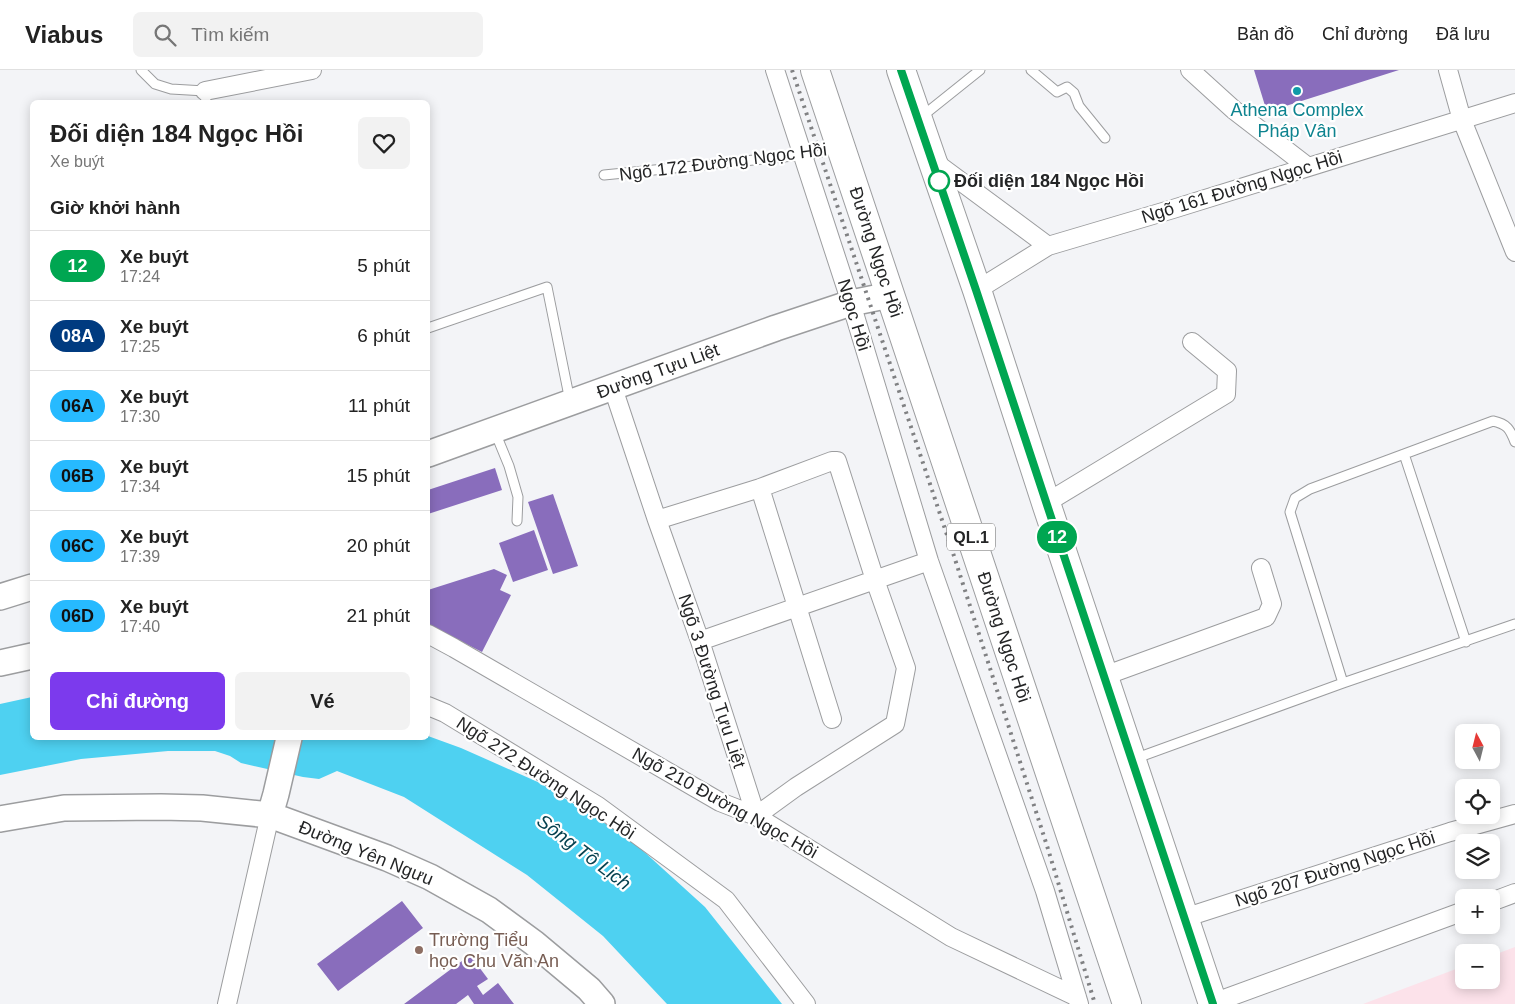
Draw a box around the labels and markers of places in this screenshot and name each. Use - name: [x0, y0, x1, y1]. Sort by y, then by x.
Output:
- marker: Athena Complex Pháp Vân: [1291, 85, 1303, 97]
- place label: Athena Complex Pháp Vân: [1230, 100, 1364, 141]
- marker: Đối diện 184 Ngọc Hồi: [928, 170, 950, 192]
- place label: Đối diện 184 Ngọc Hồi: [954, 171, 1144, 191]
- place label: Trường Tiểu học Chu Văn An: [429, 930, 559, 971]
- marker: Trường Tiểu học Chu Văn An: [413, 944, 425, 956]

